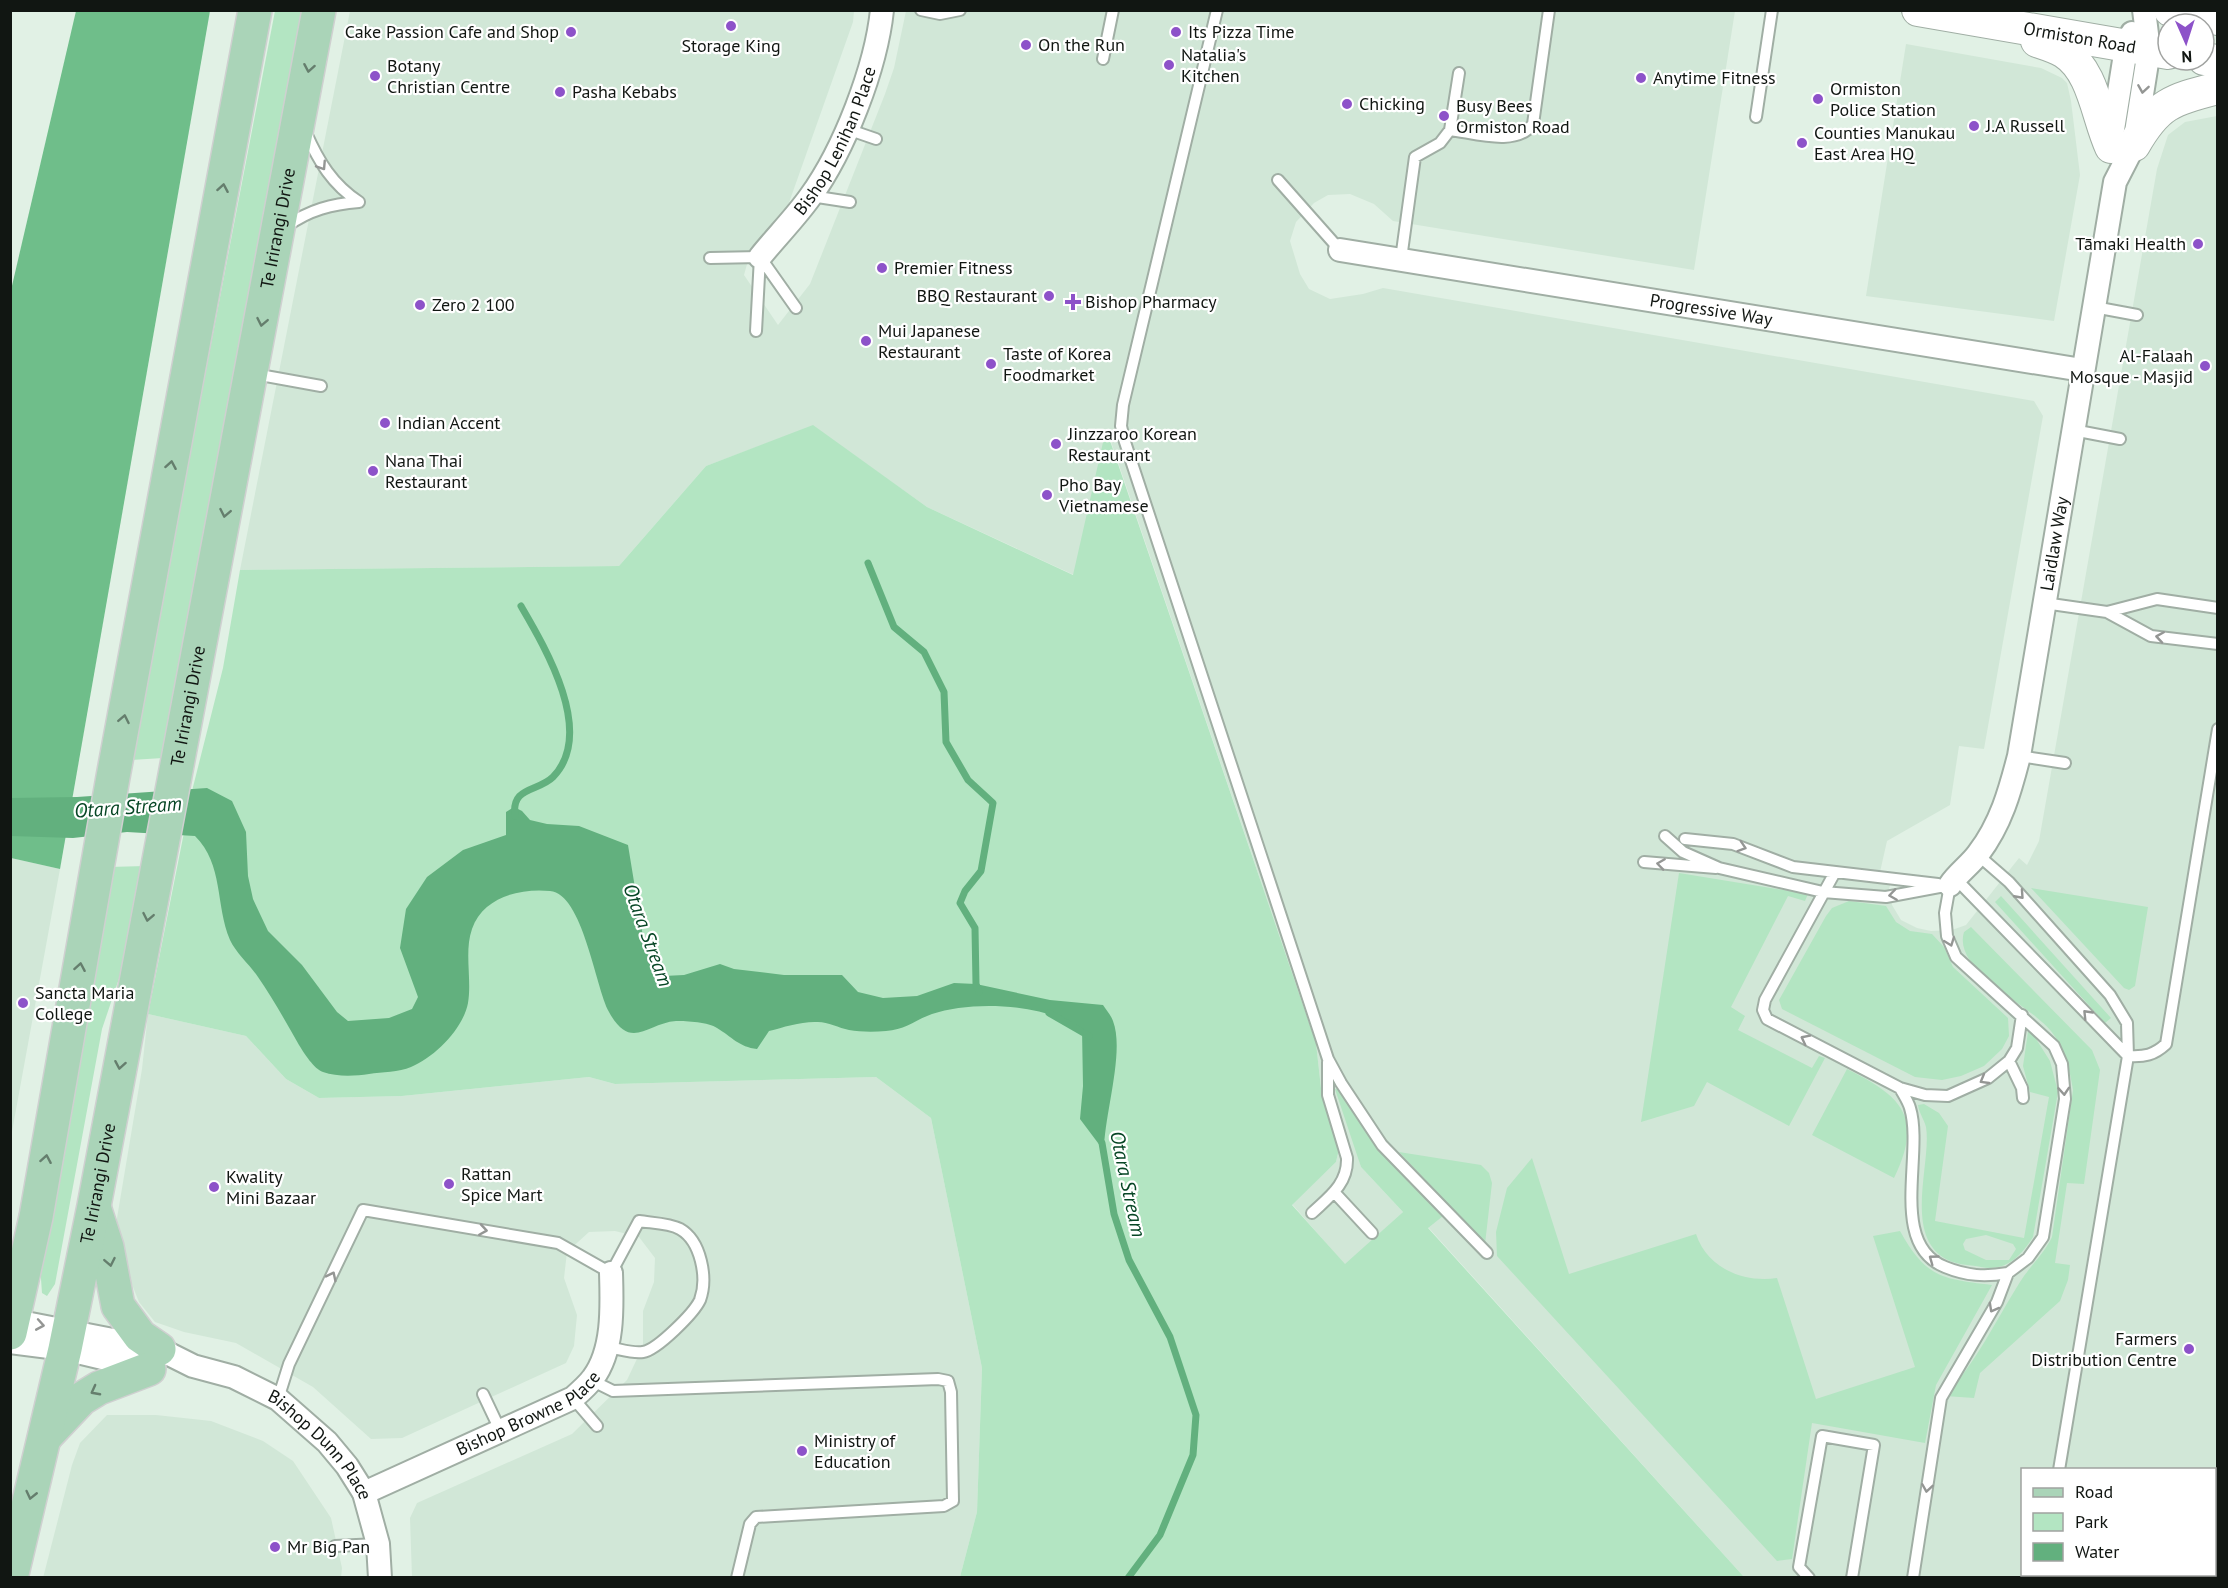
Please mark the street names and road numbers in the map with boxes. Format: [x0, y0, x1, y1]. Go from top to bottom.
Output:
street label: Ormiston Road [2022, 16, 2138, 58]
street label: Bishop Lenihan Place [788, 64, 881, 220]
street label: Te Irirangi Drive [255, 166, 300, 291]
street label: Progressive Way [1648, 288, 1775, 331]
street label: Laidlaw Way [2035, 494, 2073, 593]
street label: Te Irirangi Drive [165, 644, 210, 768]
street label: Te Irirangi Drive [75, 1121, 120, 1246]
street label: Bishop Browne Place [452, 1366, 605, 1461]
street label: Bishop Dunn Place [265, 1384, 377, 1502]

